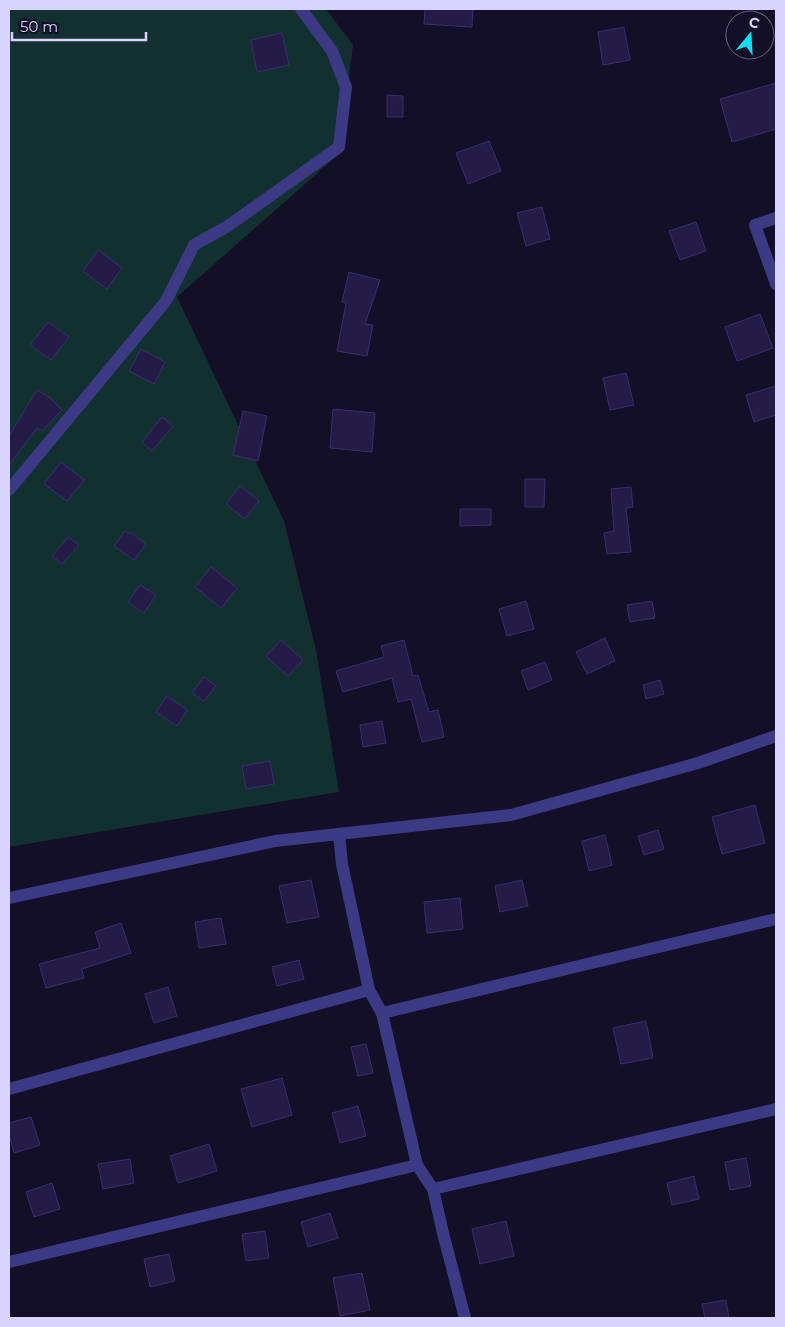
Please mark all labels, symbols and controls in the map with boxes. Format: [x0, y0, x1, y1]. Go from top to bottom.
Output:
scale bar [12, 10, 146, 42]
north arrow [725, 10, 775, 60]
text: С [746, 13, 762, 33]
text: 50 m [20, 17, 58, 36]

